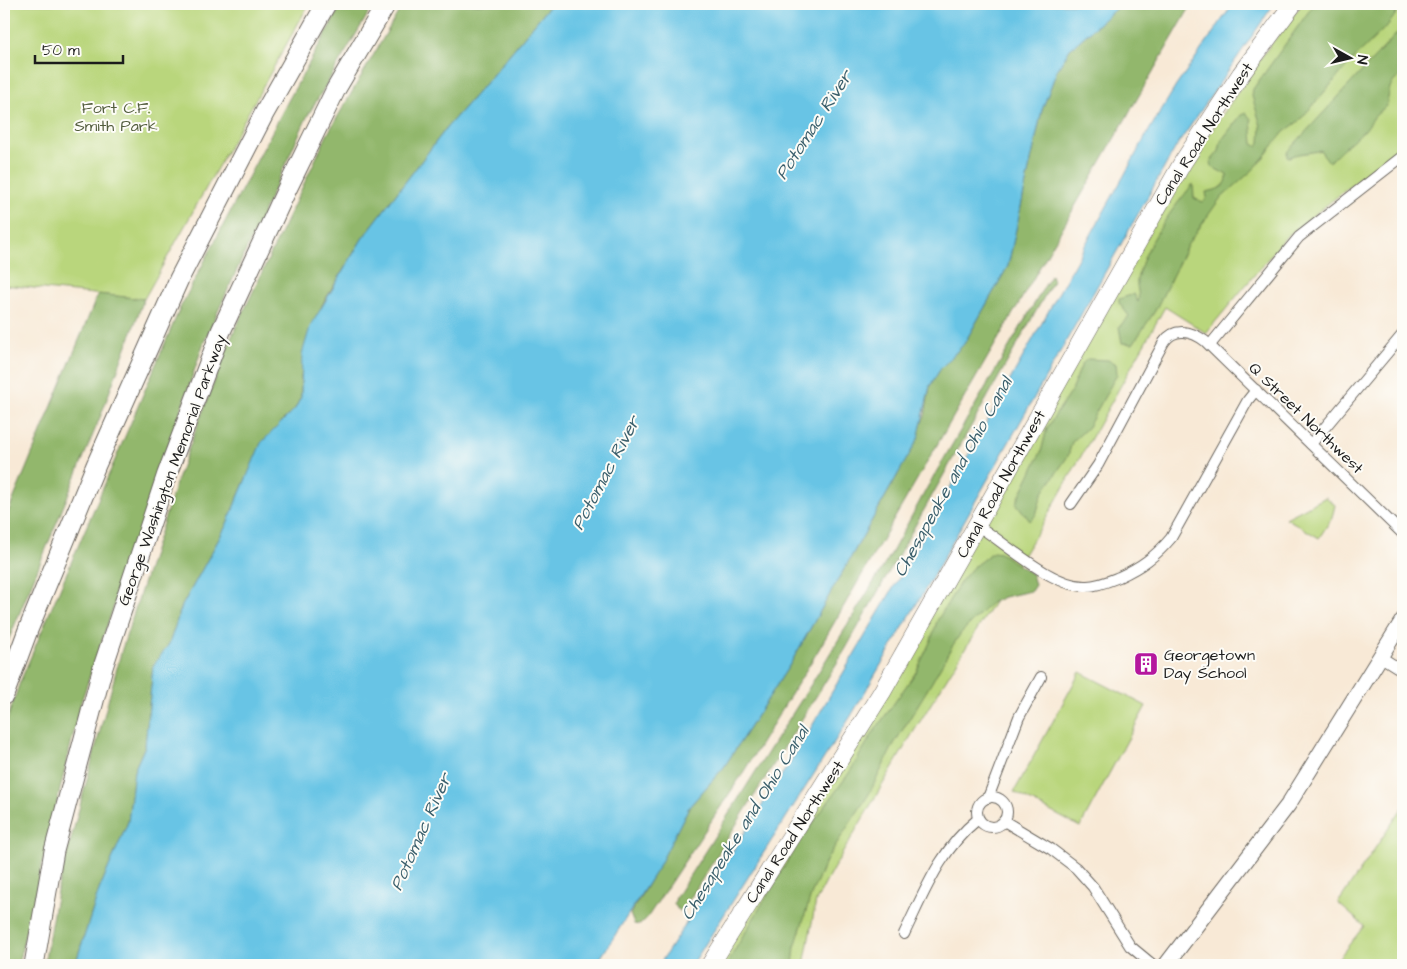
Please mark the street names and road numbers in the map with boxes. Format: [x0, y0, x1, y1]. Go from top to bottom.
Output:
street label: Canal Road Northwest [1150, 58, 1259, 210]
street label: George Washington Memorial Parkway [113, 331, 232, 609]
street label: Q Street Northwest [1244, 357, 1369, 479]
street label: Canal Road Northwest [951, 406, 1051, 562]
street label: Canal Road Northwest [741, 756, 850, 908]

